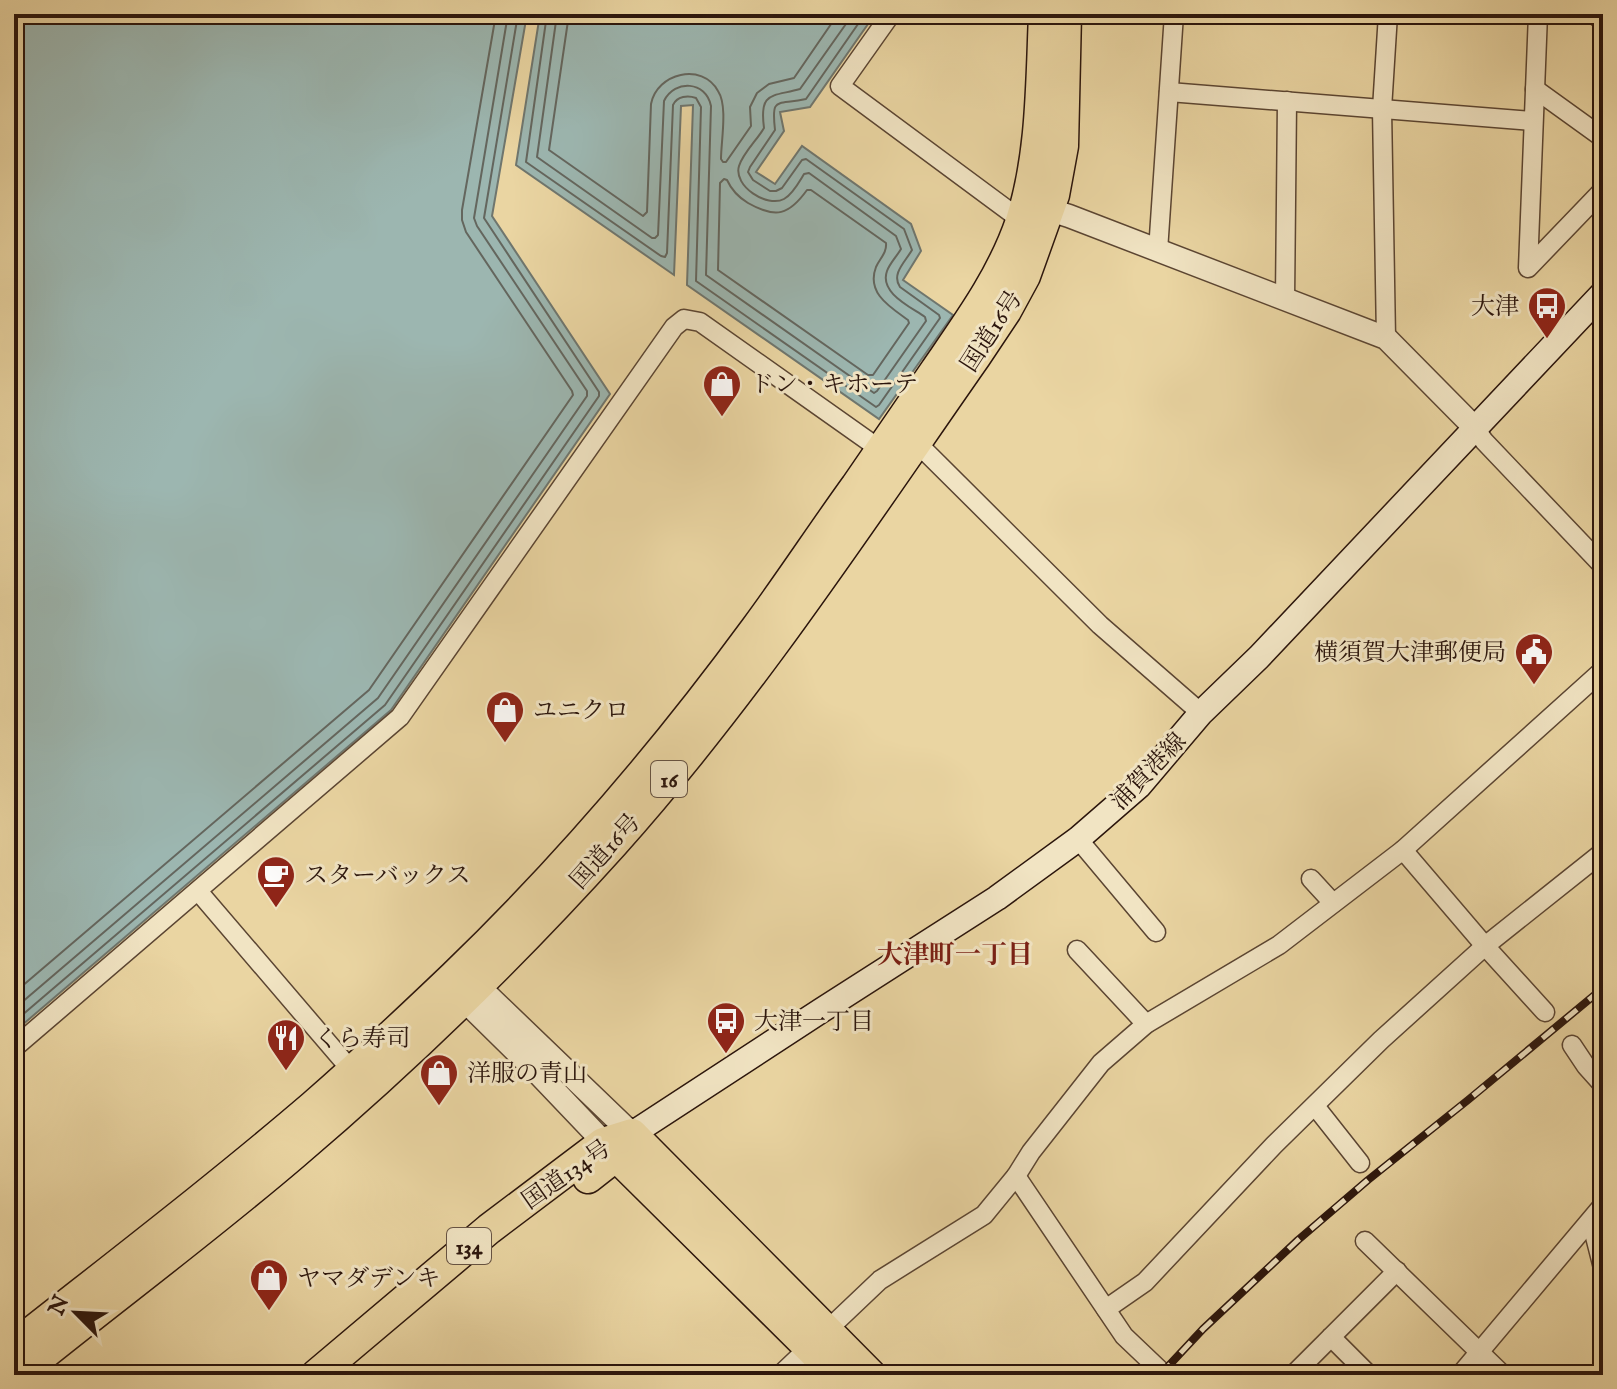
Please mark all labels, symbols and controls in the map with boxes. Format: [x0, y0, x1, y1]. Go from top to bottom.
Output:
street label: 国道16号 [954, 285, 1030, 378]
bus stop icon: 大津 [1526, 285, 1568, 340]
place label: 大津 [1471, 292, 1519, 323]
shop icon: ドン・キホーテ [701, 363, 743, 418]
place label: ドン・キホーテ [750, 370, 918, 401]
public building icon: 横須賀大津郵便局 [1513, 631, 1555, 686]
place label: 横須賀大津郵便局 [1314, 638, 1506, 669]
shop icon: ユニクロ [484, 689, 526, 744]
place label: ユニクロ [533, 696, 629, 727]
street label: 浦賀港線 [1105, 727, 1194, 817]
road number: 16 [651, 761, 687, 797]
street label: 国道16号 [564, 808, 648, 896]
cafe icon: スターバックス [255, 854, 297, 909]
place label: スターバックス [304, 861, 471, 892]
district label: 大津町一丁目 [877, 939, 1033, 972]
bus stop icon: 大津一丁目 [705, 1000, 747, 1055]
place label: 大津一丁目 [754, 1007, 874, 1038]
restaurant icon: くら寿司 [265, 1017, 307, 1072]
place label: くら寿司 [314, 1024, 410, 1055]
shop icon: 洋服の青山 [418, 1052, 460, 1107]
place label: 洋服の青山 [467, 1059, 587, 1090]
street label: 国道134号 [516, 1133, 617, 1217]
road number: 134 [447, 1228, 491, 1264]
shop icon: ヤマダデンキ [248, 1257, 290, 1312]
place label: ヤマダデンキ [297, 1264, 441, 1295]
north arrow [36, 1273, 116, 1353]
text: N [42, 1291, 76, 1321]

